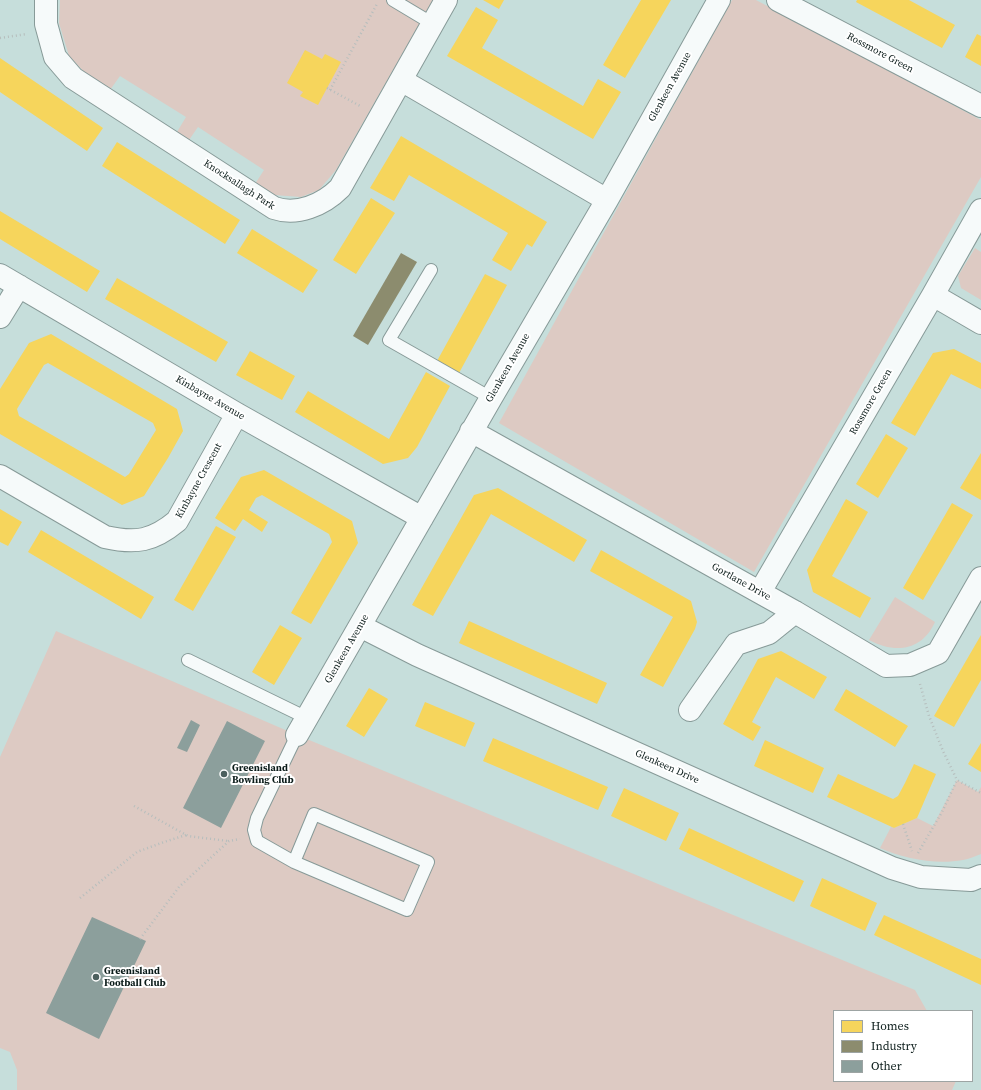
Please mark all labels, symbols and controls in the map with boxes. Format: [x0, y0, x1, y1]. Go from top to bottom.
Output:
street label: Rossmore Green [845, 30, 915, 76]
street label: Glenkeen Avenue [646, 50, 694, 124]
street label: Knocksallagh Park [201, 157, 277, 213]
street label: Glenkeen Avenue [483, 331, 533, 405]
street label: Rossmore Green [847, 367, 895, 437]
street label: Kinbayne Avenue [173, 373, 247, 423]
street label: Kinbayne Crescent [173, 441, 225, 521]
street label: Gortlane Drive [709, 561, 773, 603]
street label: Glenkeen Avenue [322, 612, 372, 686]
street label: Glenkeen Drive [633, 748, 701, 786]
place label: Greenisland Bowling Club [232, 762, 294, 786]
marker: Greenisland Bowling Club [219, 769, 229, 779]
place label: Greenisland Football Club [104, 965, 166, 988]
marker: Greenisland Football Club [91, 972, 101, 982]
legend [833, 1010, 973, 1082]
text: Homes [871, 1018, 909, 1034]
text: Industry [871, 1038, 917, 1054]
text: Other [871, 1058, 902, 1074]

